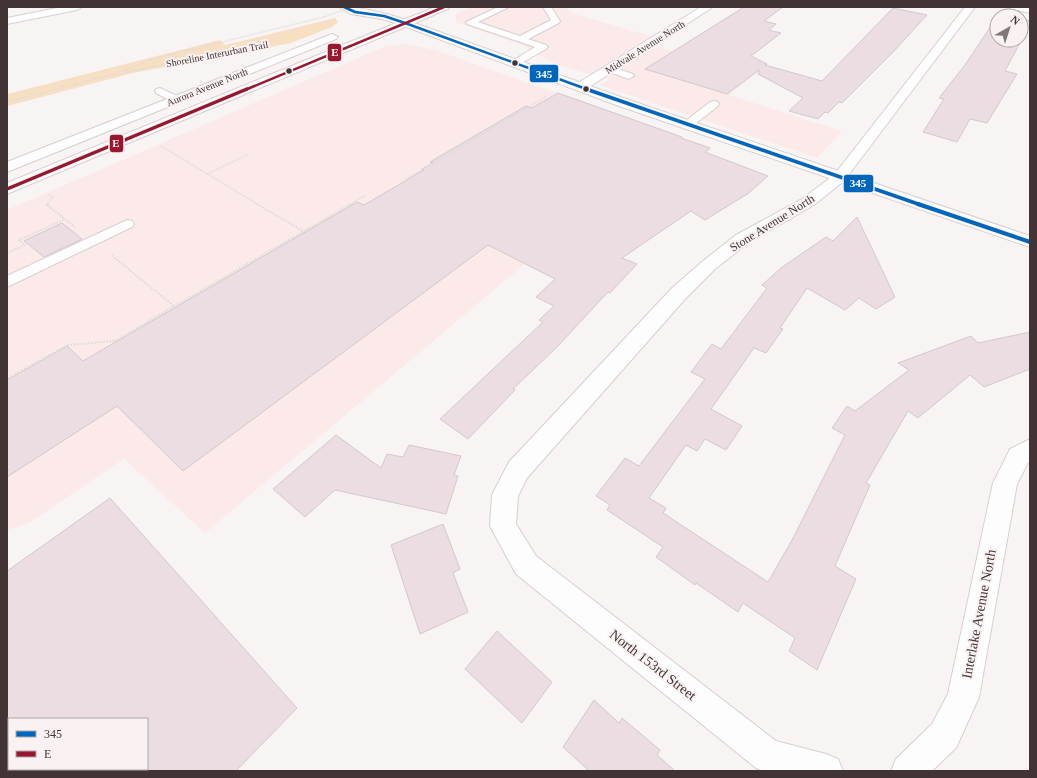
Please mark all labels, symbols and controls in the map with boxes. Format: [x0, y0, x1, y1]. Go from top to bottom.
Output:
north arrow [989, 8, 1029, 48]
text: N [1008, 13, 1022, 27]
street label: Midvale Avenue North [603, 18, 687, 76]
street label: Shoreline Interurban Trail [165, 39, 269, 69]
line badge: E [327, 43, 342, 62]
text: E [331, 46, 339, 58]
unlabelled marker [510, 58, 520, 68]
line badge: 345 [529, 64, 559, 83]
street label: Aurora Avenue North [165, 66, 249, 108]
unlabelled marker [284, 66, 294, 76]
text: 345 [536, 68, 553, 80]
unlabelled marker [581, 84, 591, 94]
line badge: E [109, 134, 124, 153]
text: E [112, 137, 120, 149]
line badge: 345 [843, 174, 874, 193]
text: 345 [850, 177, 867, 189]
street label: Stone Avenue North [727, 191, 817, 255]
street label: Interlake Avenue North [959, 548, 999, 680]
street label: North 153rd Street [607, 627, 699, 703]
legend [8, 718, 148, 770]
text: 345 [44, 727, 62, 741]
text: E [44, 747, 51, 761]

